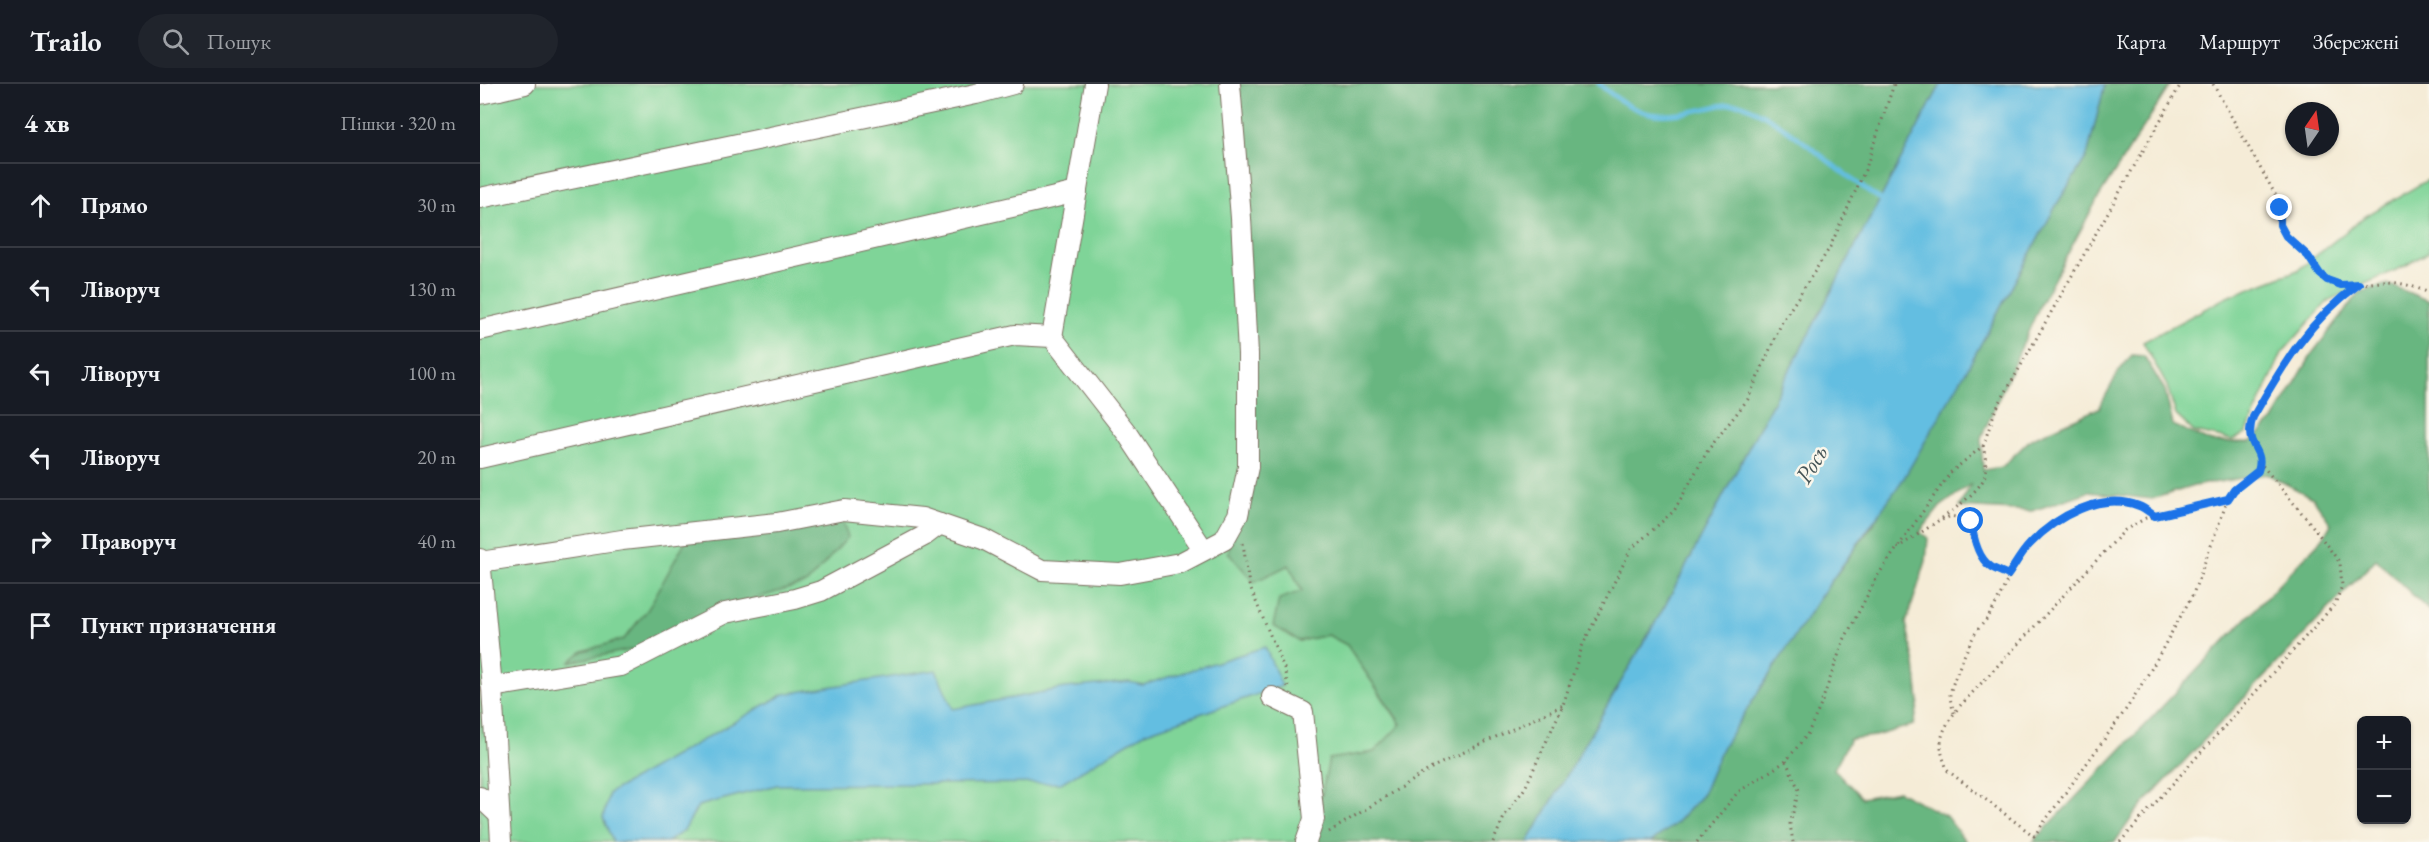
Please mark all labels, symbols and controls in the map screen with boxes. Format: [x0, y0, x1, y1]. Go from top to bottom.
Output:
search box [138, 14, 558, 68]
text: Trailo [30, 23, 102, 59]
icon: search [159, 25, 192, 58]
text: Пошук [207, 27, 271, 56]
text: Карта [2116, 28, 2166, 55]
text: Маршрут [2199, 28, 2280, 55]
text: Збережені [2313, 28, 2399, 55]
north arrow [2285, 102, 2339, 156]
text: 4 хв [24, 106, 70, 140]
text: Пішки · 320 m [340, 110, 456, 136]
icon: ahead [24, 189, 57, 222]
text: Прямо [81, 191, 148, 220]
text: 30 m [417, 192, 456, 218]
route end [2266, 194, 2292, 220]
icon: left [24, 273, 57, 306]
text: Ліворуч [81, 275, 160, 304]
text: 130 m [408, 276, 456, 302]
icon: left [24, 357, 57, 390]
text: Ліворуч [81, 359, 160, 388]
text: 100 m [408, 360, 456, 386]
water label: Рось [1787, 439, 1835, 489]
icon: left [24, 441, 57, 474]
text: Ліворуч [81, 443, 160, 472]
text: 20 m [417, 444, 456, 470]
route start [1957, 507, 1983, 533]
icon: right [24, 525, 57, 558]
text: Праворуч [81, 527, 177, 556]
text: 40 m [417, 528, 456, 554]
icon: arrive [24, 609, 57, 642]
text: Пункт призначення [81, 611, 276, 640]
map controls [2357, 716, 2411, 824]
button: + [2357, 716, 2411, 770]
button: − [2357, 770, 2411, 824]

